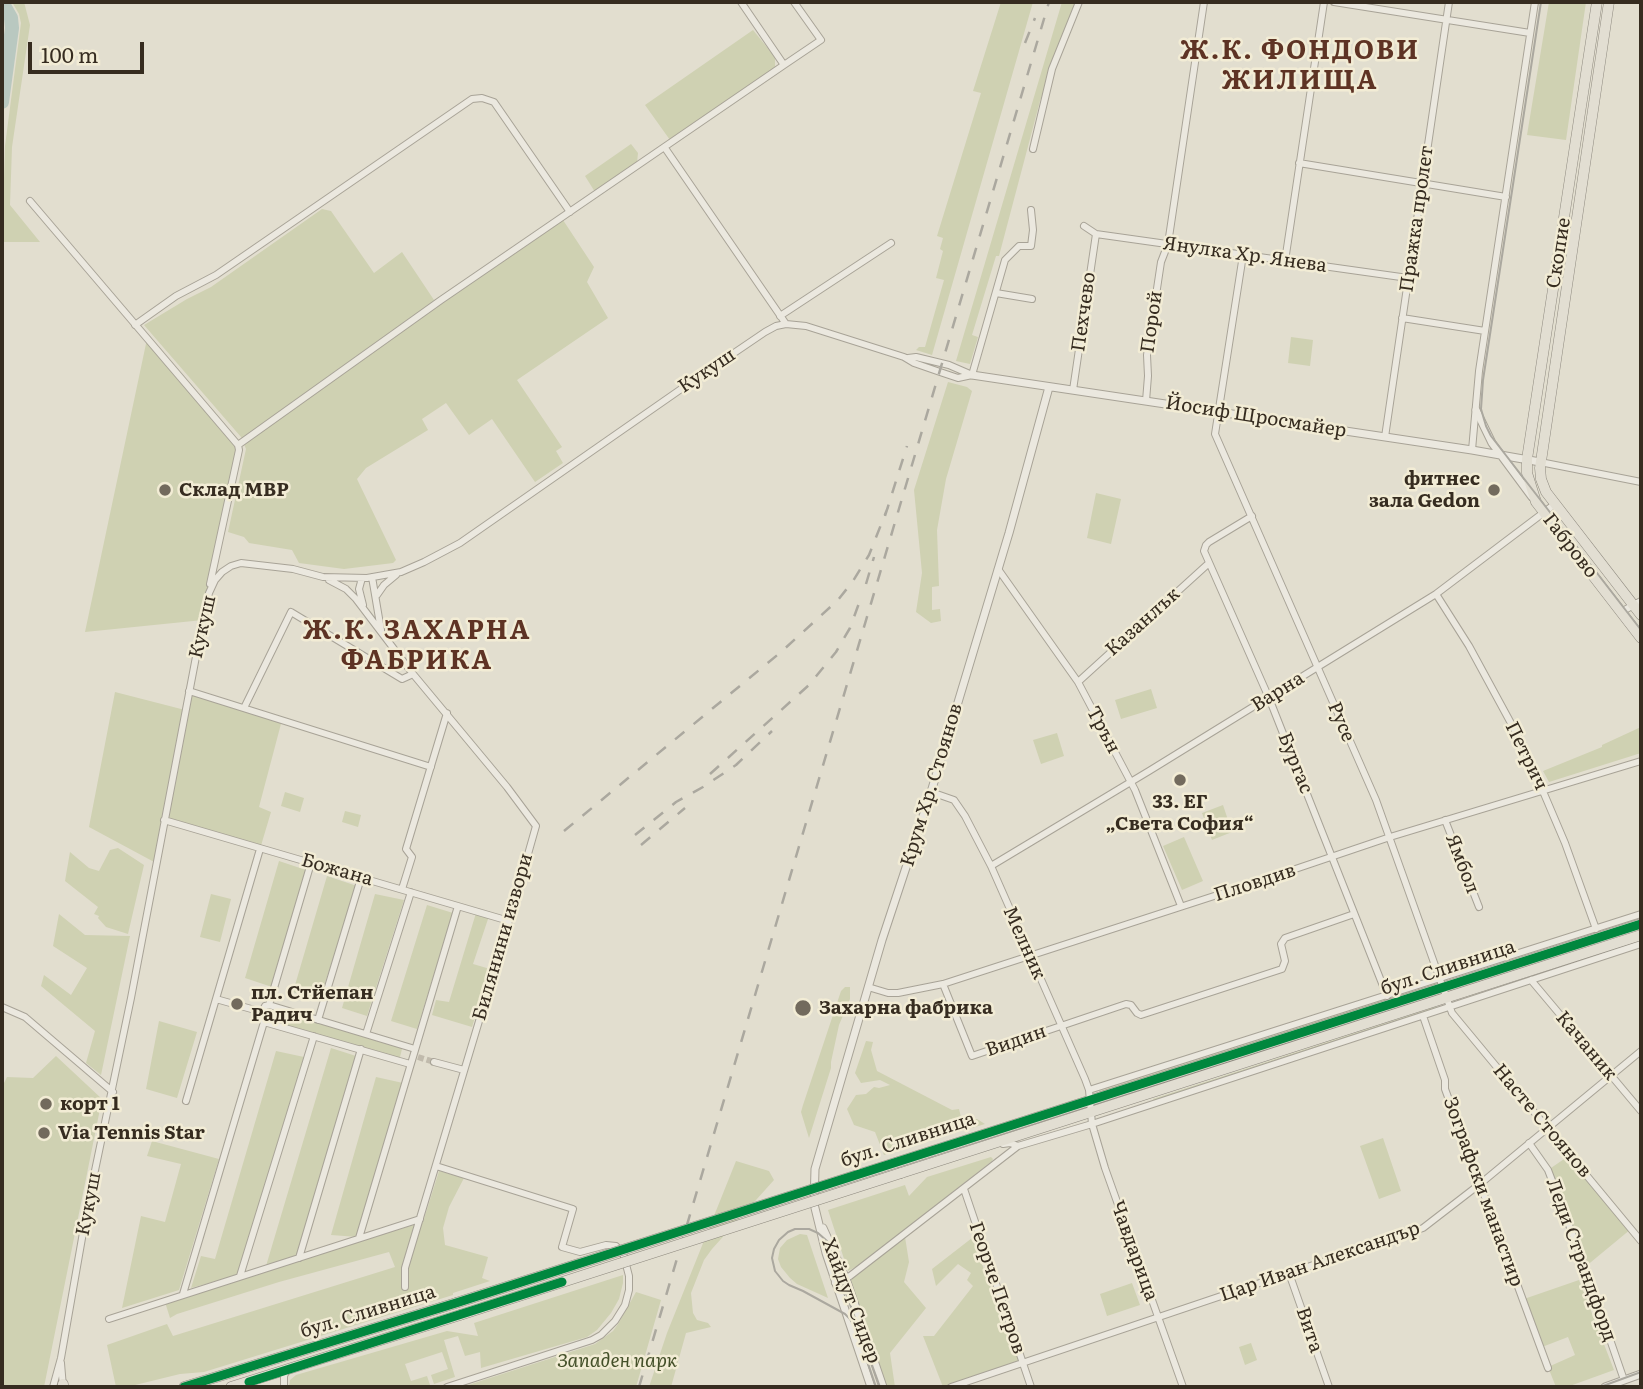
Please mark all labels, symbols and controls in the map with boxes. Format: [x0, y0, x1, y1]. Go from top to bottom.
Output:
scale bar [32, 28, 147, 72]
district label: Ж.К. ФОНДОВИ ЖИЛИЩА [1181, 35, 1419, 96]
text: 100 m [41, 38, 98, 69]
street label: Пражка пролет [1395, 144, 1439, 294]
street label: Скопие [1542, 216, 1576, 290]
street label: Янулка Хр. Янева [1162, 232, 1328, 278]
street label: Пехчево [1067, 271, 1101, 353]
street label: Порой [1136, 289, 1168, 355]
street label: Кукуш [674, 344, 740, 398]
street label: Йосиф Щросмайер [1164, 391, 1348, 443]
place label: фитнес зала Gedon [1369, 468, 1480, 512]
place label: Склад МВР [179, 479, 289, 501]
marker: Склад МВР [157, 482, 173, 498]
marker: фитнес зала Gedon [1486, 482, 1502, 498]
street label: Габрово [1538, 509, 1602, 583]
street label: Казанлък [1101, 583, 1185, 661]
street label: Кукуш [185, 593, 221, 661]
district label: Ж.К. ЗАХАРНА ФАБРИКА [304, 615, 530, 676]
street label: Варна [1247, 667, 1309, 717]
street label: Русе [1322, 699, 1360, 745]
street label: Крум Хр. Стоянов [896, 700, 968, 870]
street label: Трън [1081, 703, 1125, 757]
street label: Петрич [1500, 718, 1552, 794]
street label: Бургас [1272, 729, 1318, 797]
marker: 33. ЕГ „Света София“ [1172, 772, 1188, 788]
place label: 33. ЕГ „Света София“ [1106, 791, 1254, 835]
street label: Ямбол [1440, 831, 1484, 897]
street label: Божана [299, 849, 375, 891]
street label: Билянини извори [468, 851, 538, 1023]
street label: Пловдив [1211, 859, 1299, 907]
street label: Мелник [998, 903, 1050, 983]
street label: бул. Сливница [1378, 935, 1518, 1001]
place label: пл. Стйепан Радич [251, 982, 374, 1026]
marker: пл. Стйепан Радич [229, 996, 245, 1012]
place label: Захарна фабрика [819, 997, 993, 1019]
marker: Захарна фабрика [793, 998, 813, 1018]
street label: Качаник [1551, 1007, 1621, 1085]
street label: Видин [983, 1020, 1049, 1062]
street label: Насте Стоянов [1488, 1060, 1596, 1182]
place label: корт 1 [60, 1093, 120, 1115]
street label: Зографски манастир [1438, 1094, 1528, 1290]
marker: корт 1 [38, 1096, 54, 1112]
street label: бул. Сливница [838, 1107, 978, 1173]
place label: Via Tennis Star [58, 1122, 205, 1144]
marker: Via Tennis Star [36, 1125, 52, 1141]
street label: Кукуш [72, 1170, 106, 1238]
street label: Леди Страндфорд [1541, 1175, 1621, 1345]
street label: Чавдарица [1105, 1198, 1163, 1304]
street label: Цар Иван Александър [1217, 1217, 1423, 1307]
street label: Георче Петров [964, 1219, 1030, 1357]
street label: Хайдут Сидер [817, 1235, 885, 1367]
street label: бул. Сливница [298, 1281, 438, 1343]
street label: Вита [1291, 1304, 1327, 1356]
park label: Западен парк [557, 1350, 677, 1372]

